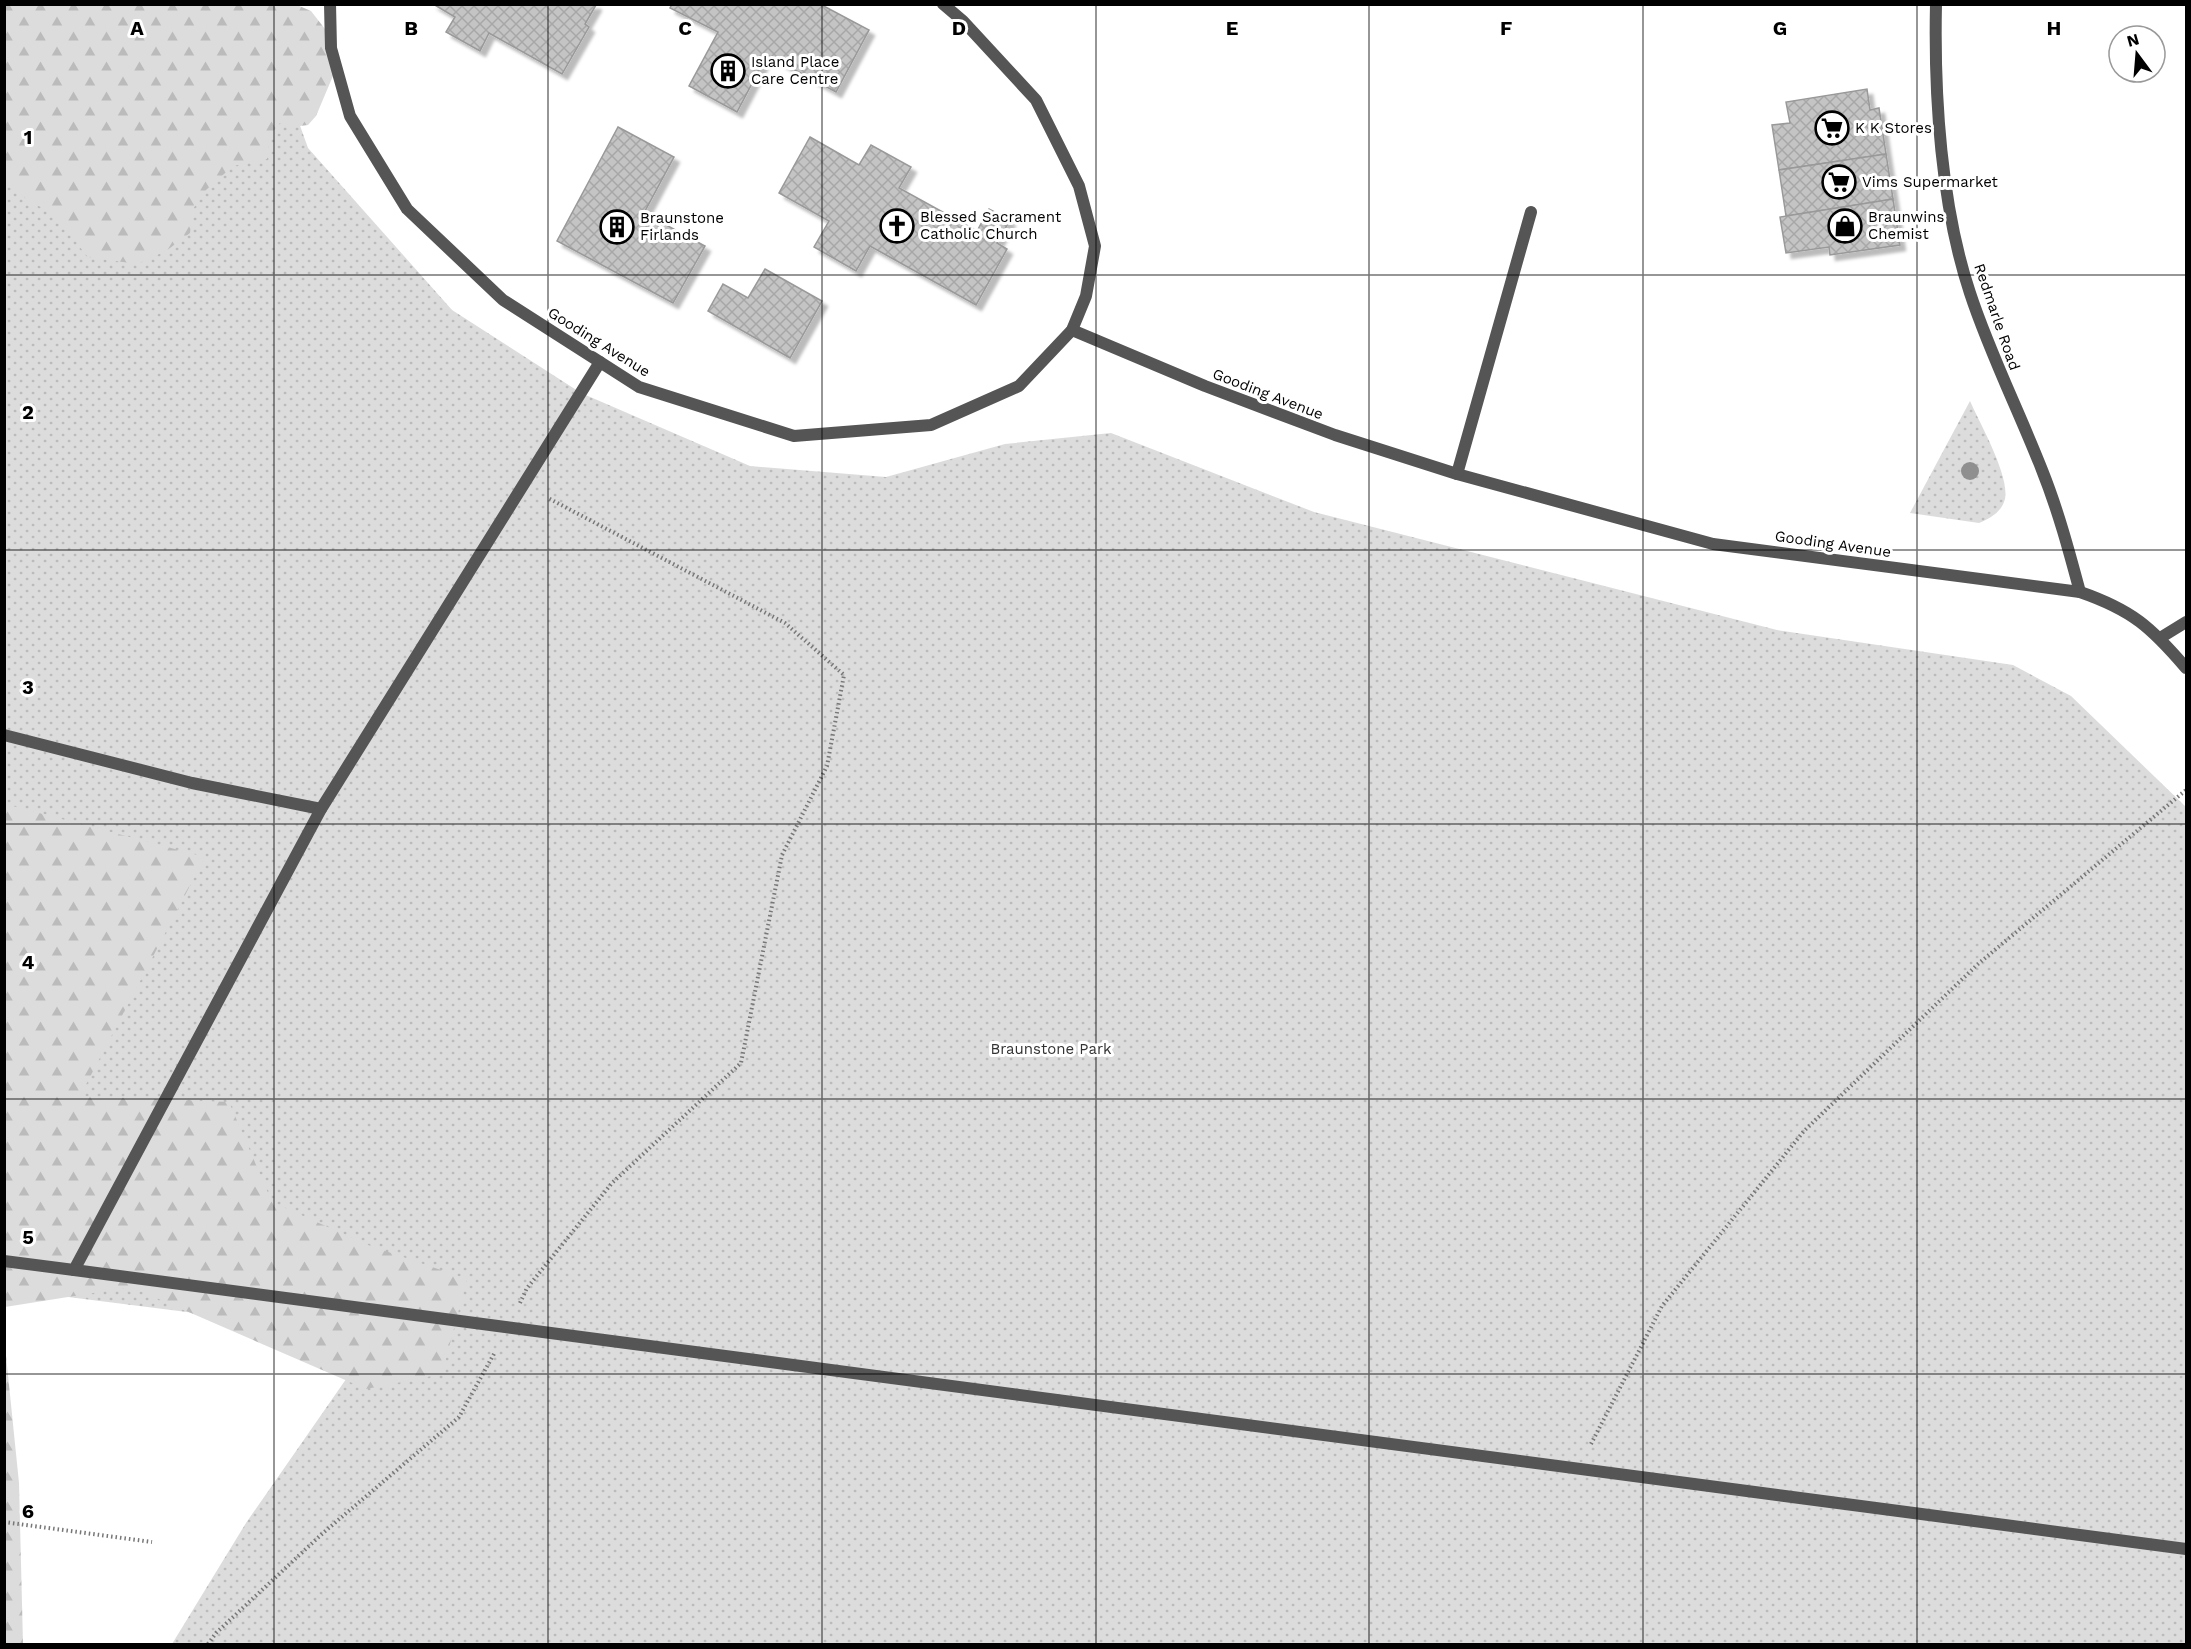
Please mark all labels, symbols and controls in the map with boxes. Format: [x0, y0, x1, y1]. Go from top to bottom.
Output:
text: A [130, 16, 144, 40]
text: B [404, 16, 418, 40]
text: C [678, 16, 692, 40]
text: D [952, 16, 966, 40]
text: E [1226, 16, 1238, 40]
text: F [1500, 16, 1512, 40]
text: G [1773, 16, 1787, 40]
text: H [2047, 16, 2061, 40]
north arrow [2107, 24, 2167, 84]
text: N [2125, 29, 2141, 51]
building icon: Island Place Care Centre [710, 53, 746, 89]
place label: Island Place Care Centre [751, 53, 839, 88]
supermarket icon: K K Stores [1814, 110, 1850, 146]
place label: K K Stores [1855, 119, 1932, 137]
text: 1 [24, 125, 32, 149]
supermarket icon: Vims Supermarket [1821, 164, 1857, 200]
place label: Vims Supermarket [1862, 173, 1999, 191]
church icon: Blessed Sacrament Catholic Church [879, 208, 915, 244]
place label: Blessed Sacrament Catholic Church [920, 208, 1062, 243]
shop icon: Braunwins Chemist [1827, 208, 1863, 244]
place label: Braunwins Chemist [1868, 208, 1944, 243]
building icon: Braunstone Firlands [599, 209, 635, 245]
place label: Braunstone Firlands [640, 209, 724, 244]
street label: Redmarle Road [1970, 261, 2024, 373]
street label: Gooding Avenue [545, 303, 653, 381]
street label: Gooding Avenue [1210, 365, 1326, 423]
text: 2 [22, 400, 34, 424]
street label: Gooding Avenue [1774, 527, 1892, 561]
text: 3 [22, 675, 34, 699]
text: 4 [22, 950, 35, 974]
park label: Braunstone Park [990, 1040, 1112, 1058]
text: 5 [22, 1225, 34, 1249]
text: 6 [22, 1499, 34, 1523]

